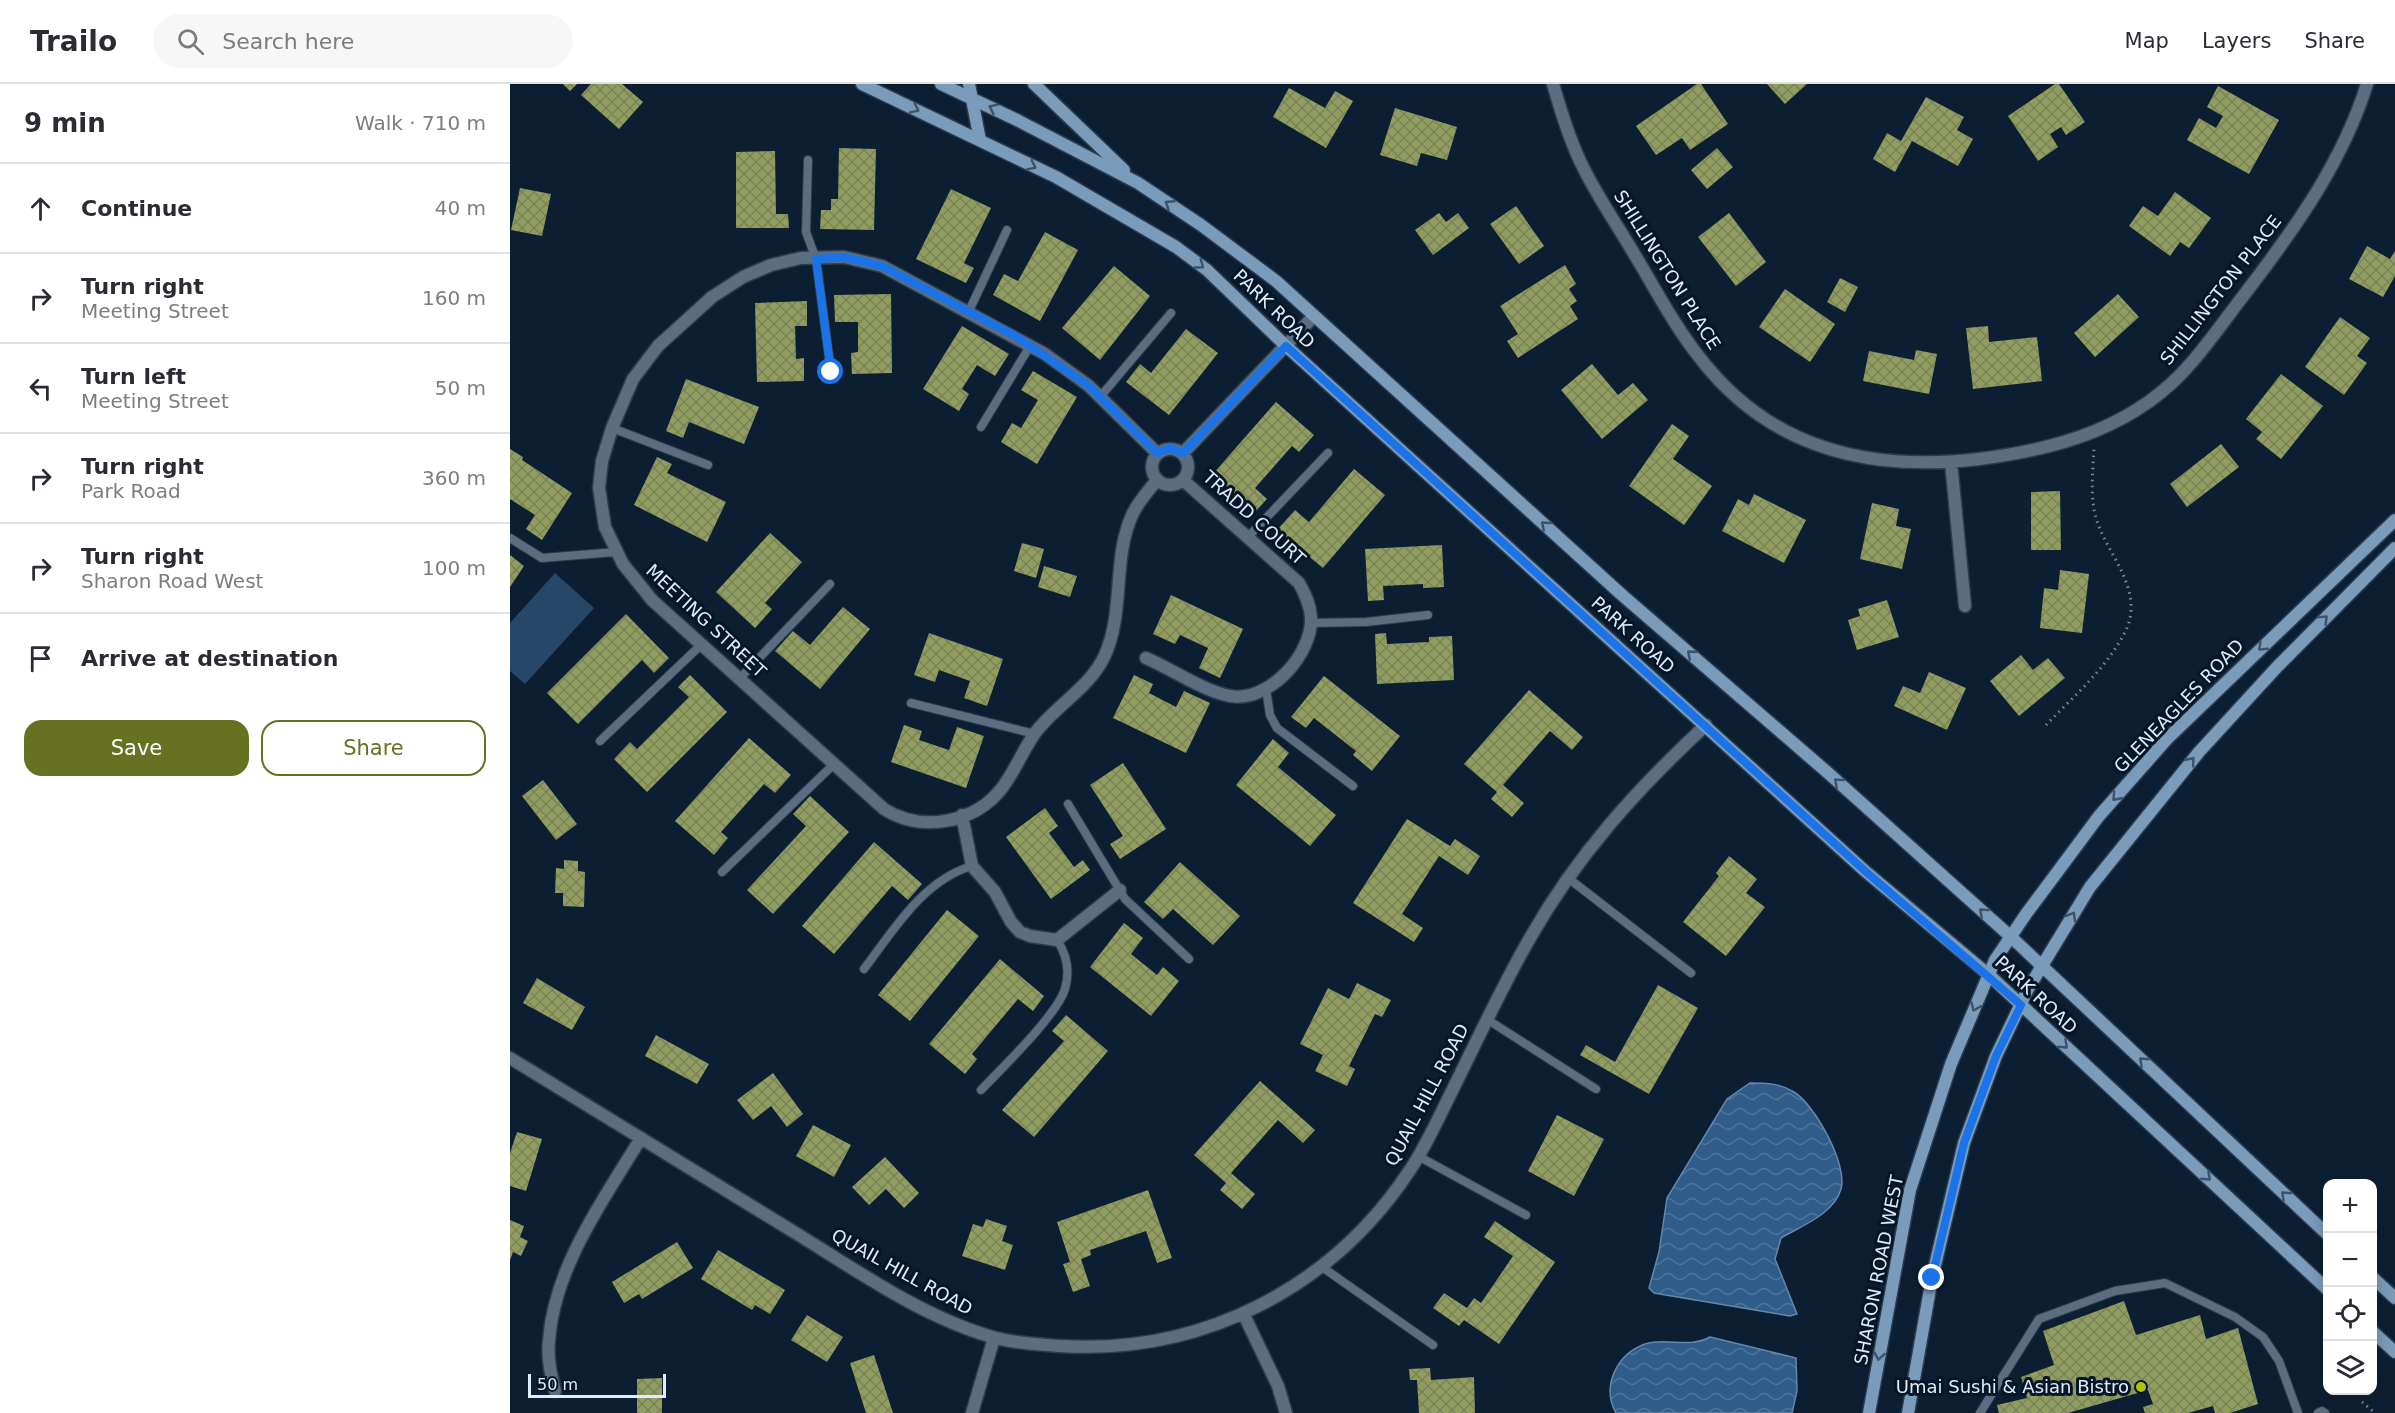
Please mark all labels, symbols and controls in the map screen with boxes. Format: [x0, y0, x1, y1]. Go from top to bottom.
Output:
search box [153, 14, 573, 68]
text: Trailo [30, 25, 117, 58]
icon: search [174, 25, 207, 58]
text: Search here [222, 29, 354, 54]
text: Map [2125, 29, 2169, 53]
text: Layers [2202, 29, 2271, 53]
text: Share [2304, 29, 2365, 53]
one-way arrow [909, 101, 920, 113]
one-way arrow [988, 104, 999, 116]
text: 9 min [24, 108, 106, 138]
text: Walk · 710 m [355, 111, 486, 135]
one-way arrow [1026, 158, 1037, 170]
street label: SHILLINGTON PLACE [1610, 186, 1725, 353]
icon: ahead [24, 192, 57, 225]
text: Continue [81, 196, 192, 221]
text: 40 m [435, 196, 486, 220]
one-way arrow [1164, 200, 1175, 211]
street label: SHILLINGTON PLACE [2156, 211, 2286, 369]
one-way arrow [1193, 258, 1204, 269]
street label: PARK ROAD [1229, 265, 1319, 353]
text: Turn right [81, 274, 204, 299]
icon: right [24, 282, 57, 315]
text: 160 m [422, 286, 486, 310]
text: Meeting Street [81, 299, 229, 323]
route start [817, 358, 843, 384]
text: Turn left [81, 364, 186, 389]
icon: left [24, 372, 57, 405]
text: 50 m [435, 376, 486, 400]
text: Meeting Street [81, 389, 229, 413]
text: Turn right [81, 454, 204, 479]
icon: right [24, 462, 57, 495]
street label: TRADD COURT [1198, 465, 1311, 570]
text: 360 m [422, 466, 486, 490]
text: Park Road [81, 479, 181, 503]
one-way arrow [1541, 521, 1552, 532]
text: Turn right [81, 544, 204, 569]
icon: right [24, 552, 57, 585]
text: 100 m [422, 556, 486, 580]
street label: MEETING STREET [642, 560, 771, 682]
text: Sharon Road West [81, 569, 263, 593]
street label: PARK ROAD [1587, 592, 1679, 677]
one-way arrow [2317, 616, 2328, 627]
street label: GLENEAGLES ROAD [2110, 635, 2248, 777]
one-way arrow [2258, 640, 2268, 651]
icon: arrive [24, 642, 57, 675]
text: Arrive at destination [81, 646, 338, 671]
one-way arrow [1687, 650, 1698, 661]
button: Save [24, 720, 249, 776]
button: Share [261, 720, 486, 776]
one-way arrow [2184, 757, 2195, 768]
one-way arrow [1834, 778, 1845, 789]
one-way arrow [2112, 790, 2123, 801]
one-way arrow [1979, 908, 1990, 919]
one-way arrow [2065, 912, 2077, 922]
street label: PARK ROAD [1991, 951, 2082, 1038]
one-way arrow [1970, 1001, 1982, 1012]
street label: QUAIL HILL ROAD [1380, 1020, 1473, 1169]
one-way arrow [2056, 1037, 2067, 1048]
one-way arrow [2139, 1057, 2150, 1068]
one-way arrow [2200, 1170, 2210, 1181]
street label: SHARON ROAD WEST [1850, 1172, 1907, 1367]
map controls [2323, 1179, 2377, 1395]
button: + [2323, 1179, 2377, 1233]
one-way arrow [2281, 1191, 2292, 1202]
street label: QUAIL HILL ROAD [828, 1224, 976, 1319]
button: − [2323, 1233, 2377, 1287]
route end [1918, 1264, 1944, 1290]
button: locate [2323, 1287, 2377, 1341]
button: layers [2323, 1341, 2377, 1395]
one-way arrow [1873, 1351, 1886, 1361]
scale bar [528, 1371, 666, 1398]
text: 50 m [537, 1375, 578, 1394]
place label: Umai Sushi & Asian Bistro [1896, 1376, 2129, 1397]
marker: Umai Sushi & Asian Bistro [2134, 1380, 2148, 1394]

